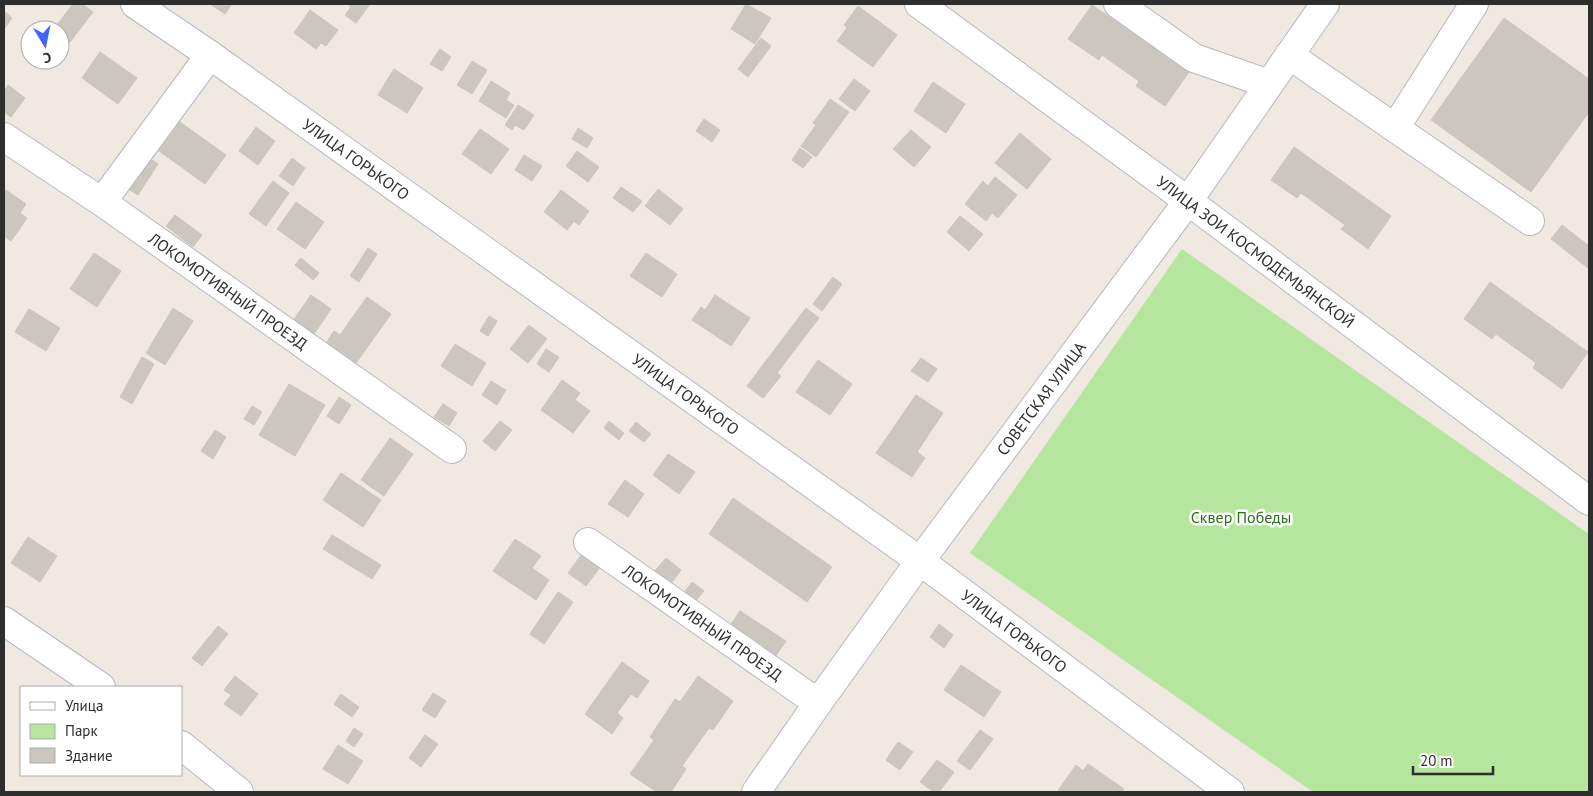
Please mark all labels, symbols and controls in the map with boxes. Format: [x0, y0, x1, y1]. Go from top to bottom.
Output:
north arrow [20, 20, 70, 70]
text: С [42, 48, 53, 67]
street label: УЛИЦА ГОРЬКОГО [299, 114, 414, 204]
street label: УЛИЦА ЗОИ КОСМОДЕМЬЯНСКОЙ [1153, 171, 1359, 332]
street label: ЛОКОМОТИВНЫЙ ПРОЕЗД [144, 228, 312, 354]
street label: СОВЕТСКАЯ УЛИЦА [992, 337, 1090, 459]
street label: УЛИЦА ГОРЬКОГО [628, 349, 743, 439]
park label: Сквер Победы [1191, 507, 1291, 527]
street label: ЛОКОМОТИВНЫЙ ПРОЕЗД [618, 559, 786, 685]
street label: УЛИЦА ГОРЬКОГО [957, 585, 1071, 677]
legend [20, 686, 182, 776]
text: Улица [65, 696, 103, 715]
text: Парк [65, 721, 98, 740]
scale bar [1413, 744, 1493, 776]
text: Здание [65, 746, 113, 765]
text: 20 m [1420, 751, 1453, 770]

